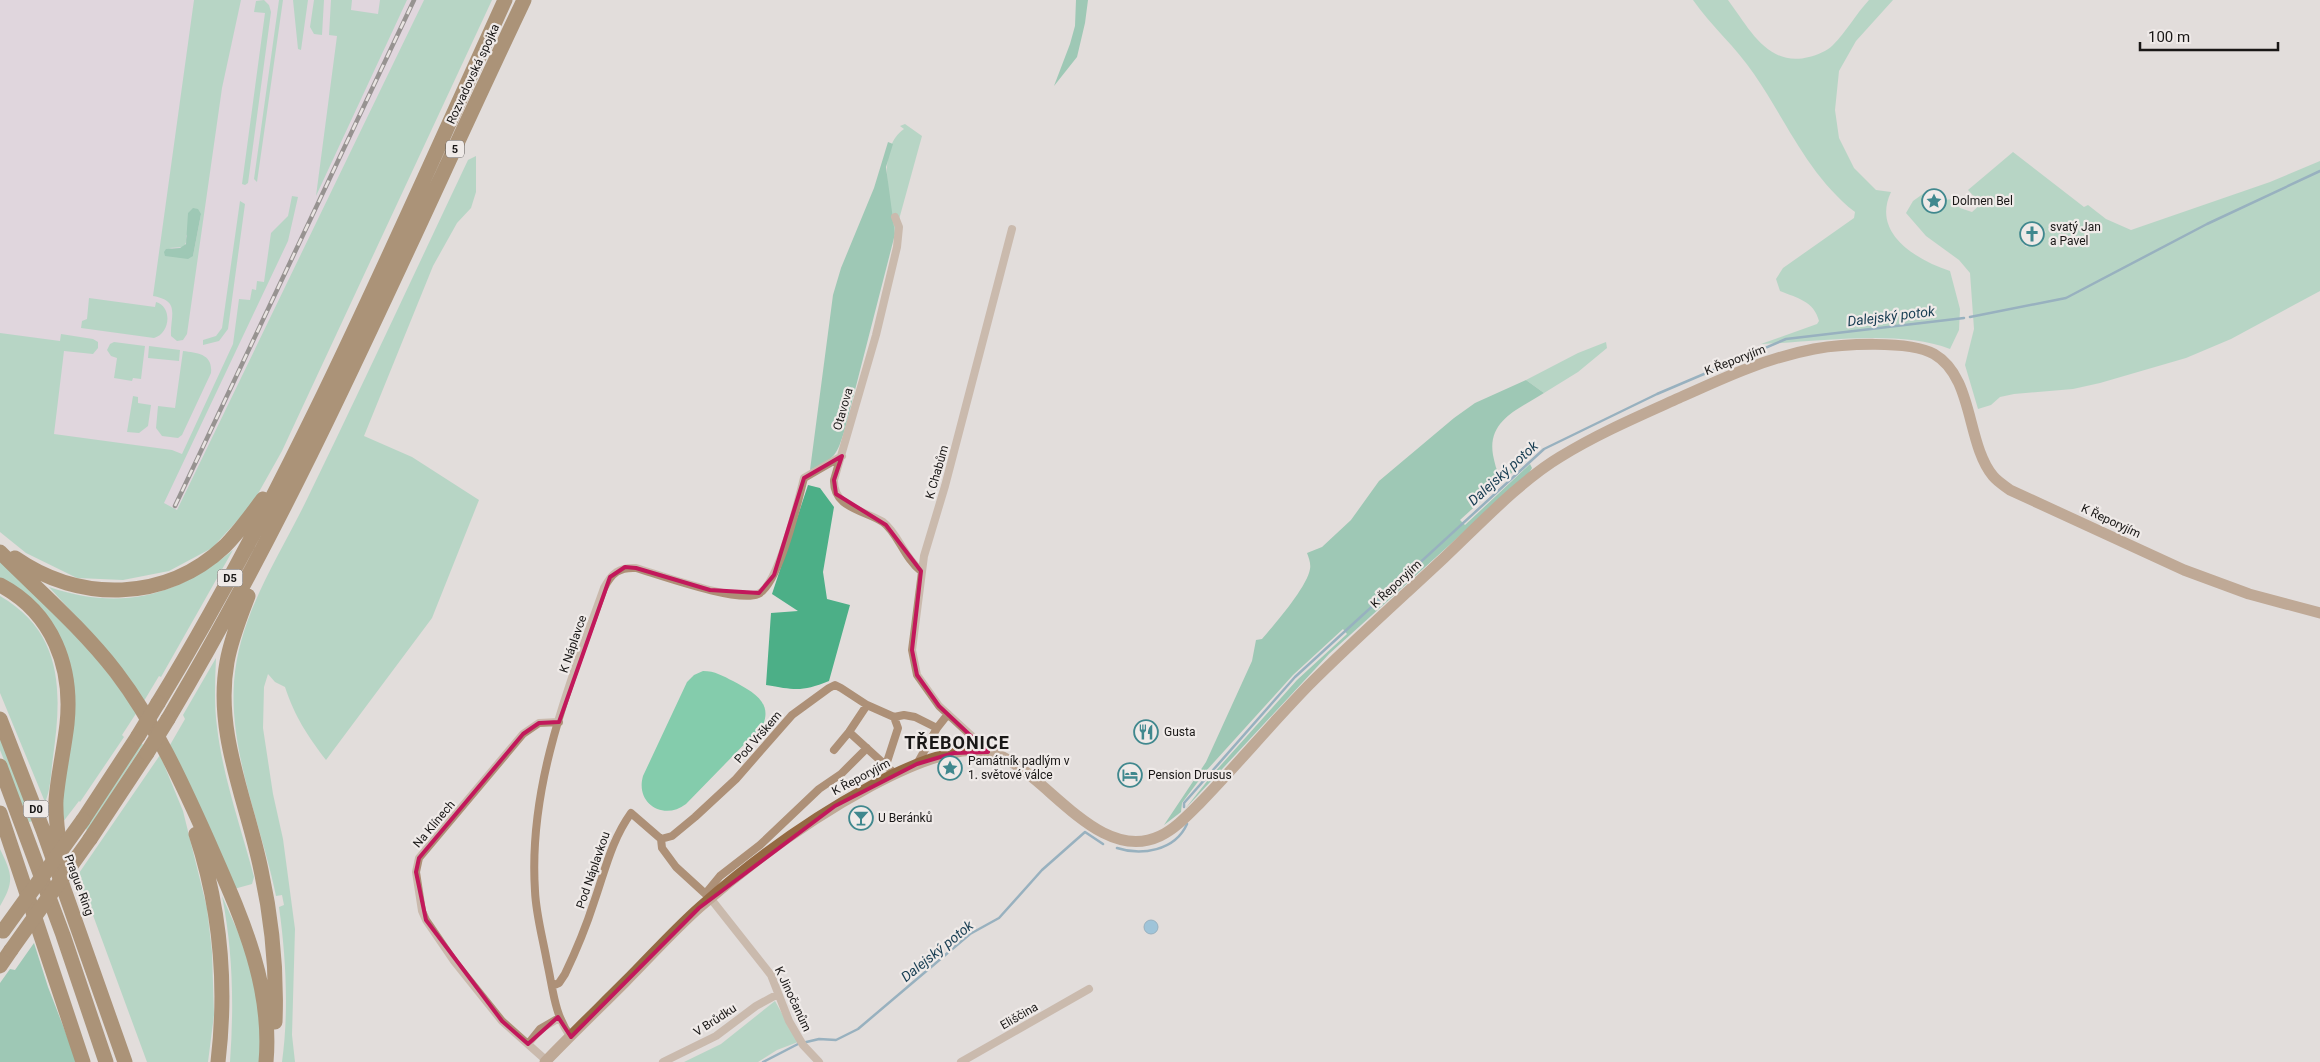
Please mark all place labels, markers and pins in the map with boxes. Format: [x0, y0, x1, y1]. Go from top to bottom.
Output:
place icon: Dolmen Bel [1921, 188, 1947, 214]
place label: Dolmen Bel [1952, 194, 2013, 208]
place label: svatý Jan a Pavel [2050, 220, 2101, 248]
church icon: svatý Jan a Pavel [2019, 221, 2045, 247]
restaurant icon: Gusta [1133, 719, 1159, 745]
place label: Gusta [1164, 725, 1195, 739]
place label: Památník padlým v 1. světové válce [968, 754, 1070, 782]
place icon: Památník padlým v 1. světové válce [937, 755, 963, 781]
hotel icon: Pension Drusus [1117, 762, 1143, 788]
place label: Pension Drusus [1148, 768, 1232, 782]
bar icon: U Beránků [848, 805, 874, 831]
place label: U Beránků [878, 811, 932, 825]

